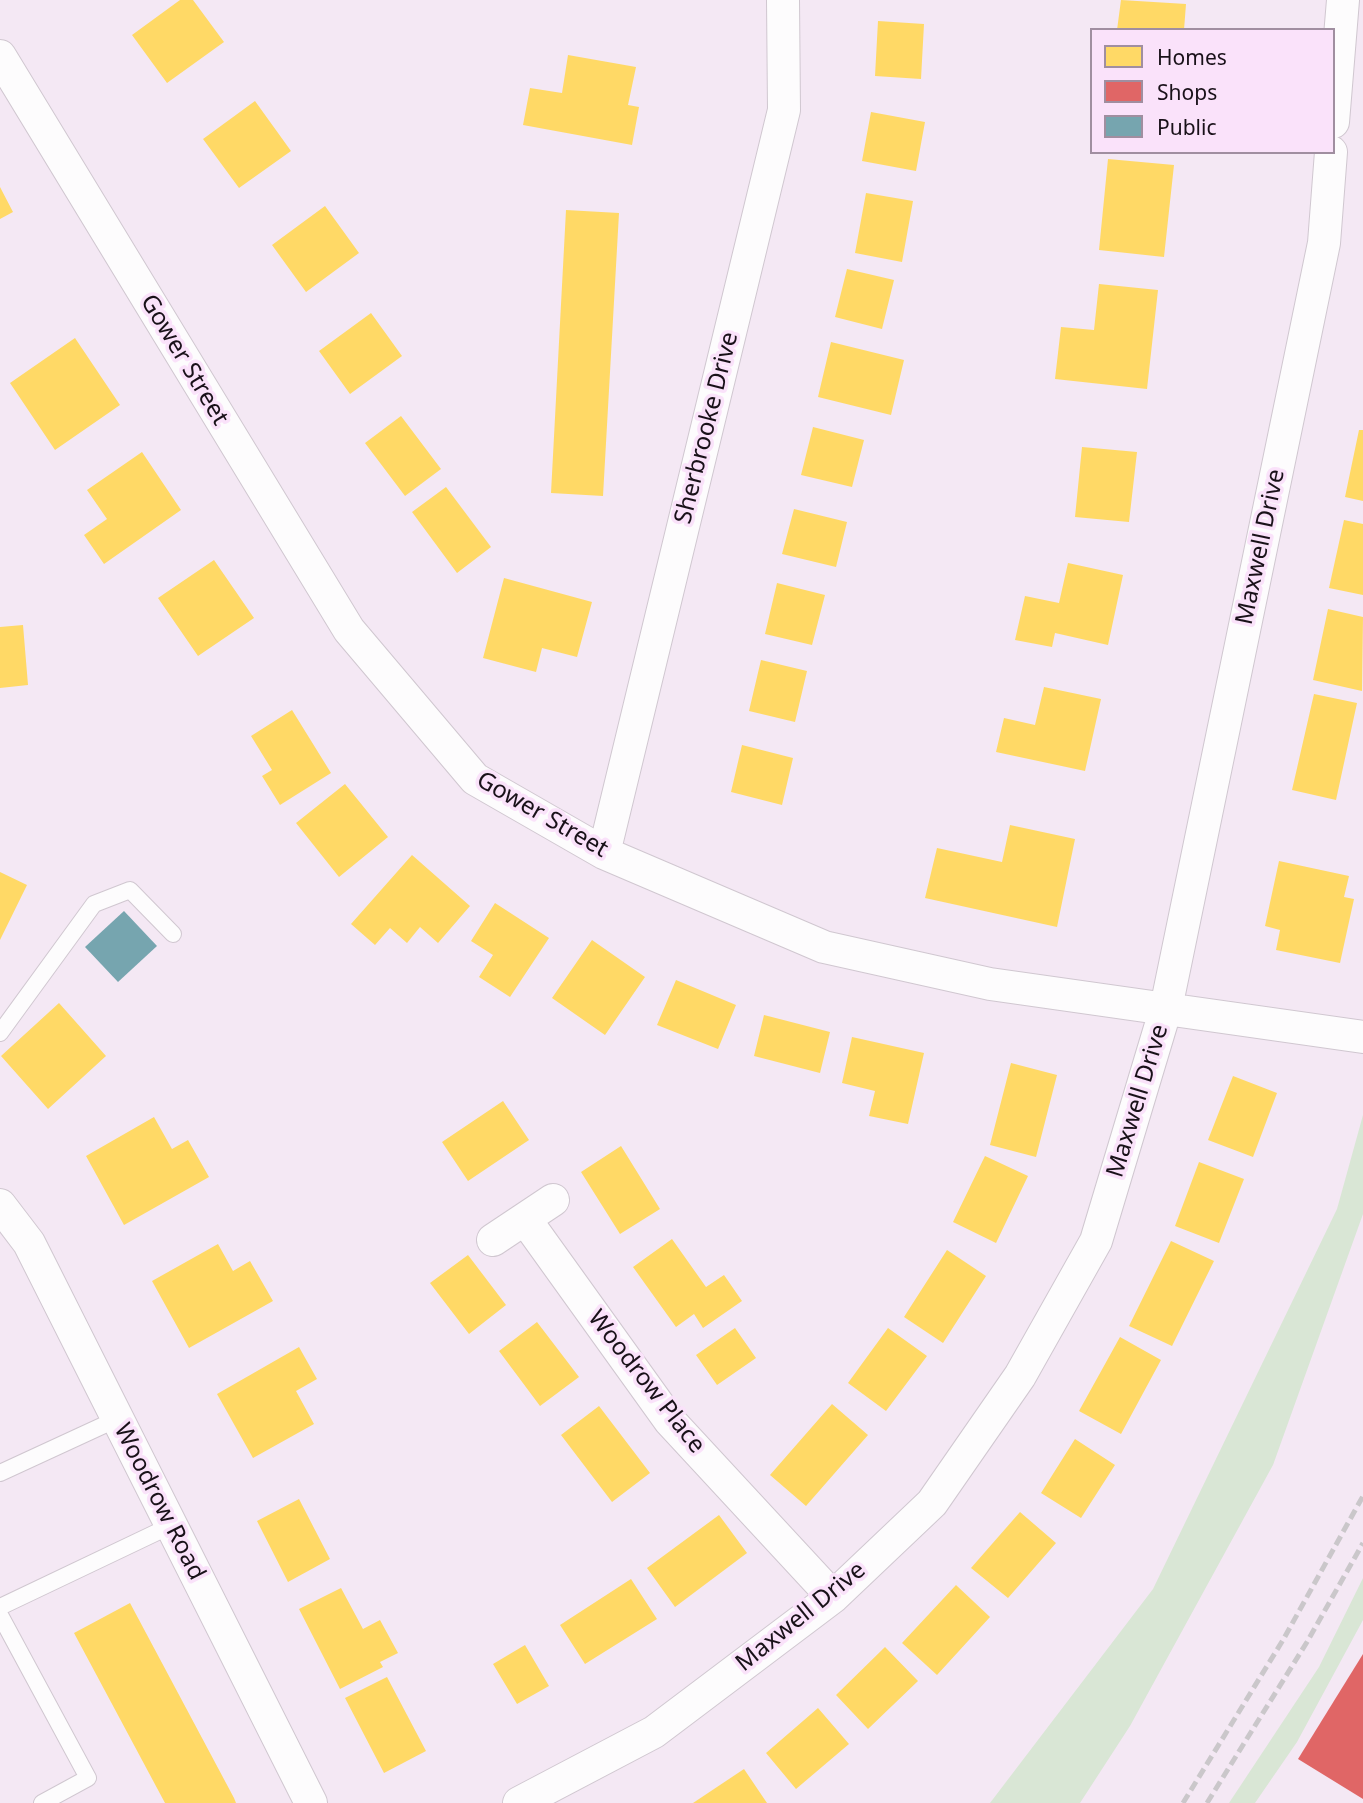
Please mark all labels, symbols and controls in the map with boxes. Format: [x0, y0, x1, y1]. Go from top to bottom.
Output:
legend [1090, 28, 1335, 154]
text: Homes [1157, 43, 1227, 71]
text: Shops [1157, 78, 1217, 106]
text: Public [1157, 113, 1217, 141]
street label: Gower Street [134, 290, 234, 430]
street label: Sherbrooke Drive [669, 329, 745, 527]
street label: Maxwell Drive [1230, 467, 1292, 627]
street label: Gower Street [471, 766, 613, 864]
street label: Maxwell Drive [1101, 1021, 1175, 1181]
street label: Woodrow Place [581, 1305, 711, 1459]
street label: Woodrow Road [107, 1419, 211, 1585]
street label: Maxwell Drive [730, 1556, 872, 1678]

